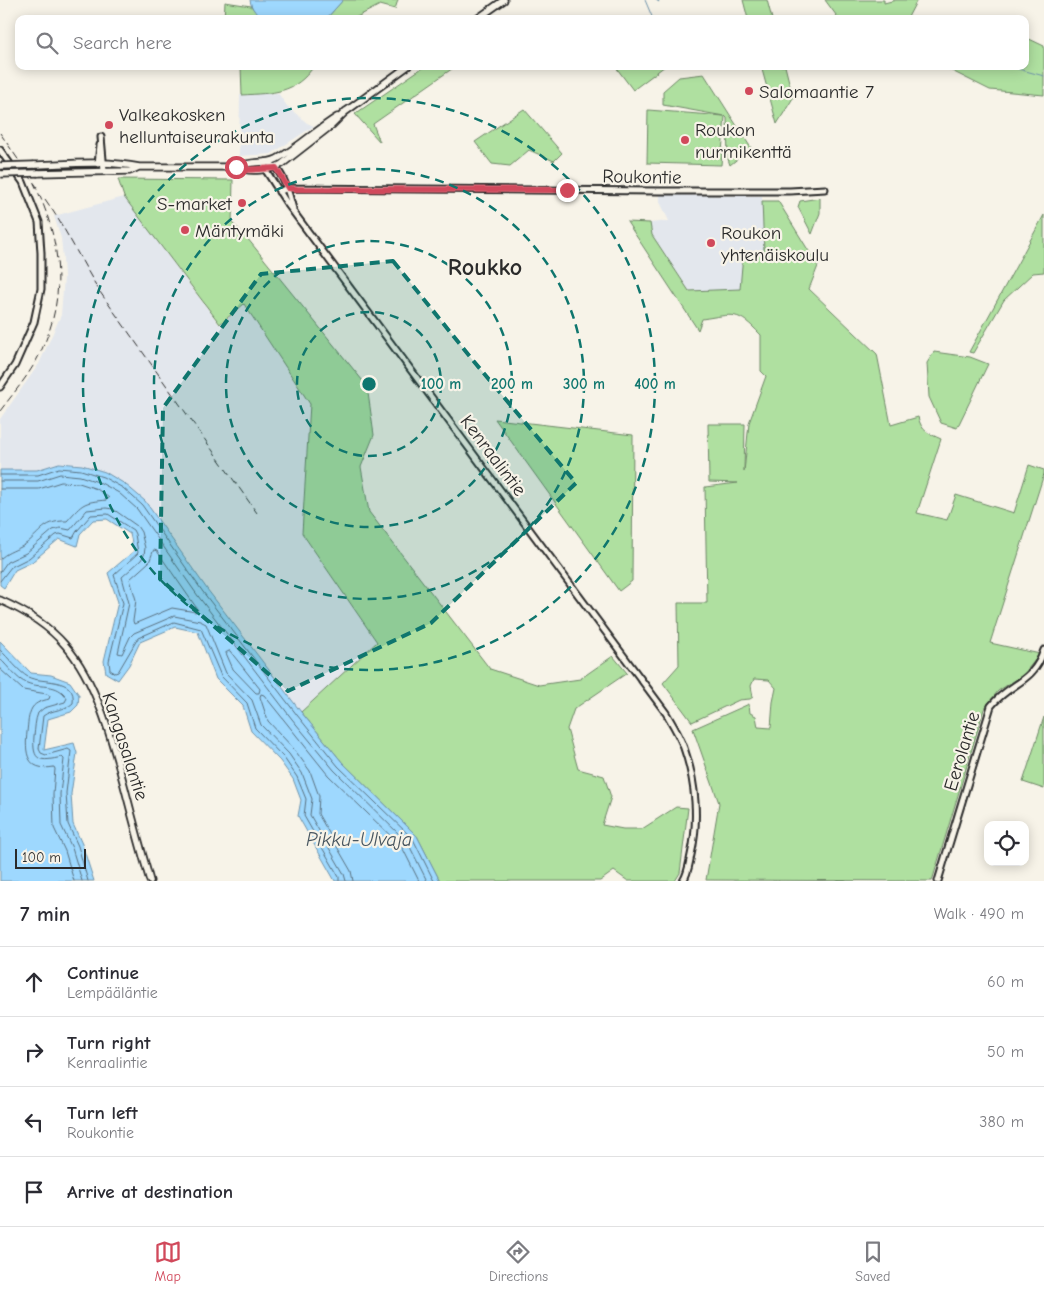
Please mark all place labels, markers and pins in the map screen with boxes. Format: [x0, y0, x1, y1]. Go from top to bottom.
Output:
place label: Salomaantie 7 [759, 81, 874, 103]
marker: Salomaantie 7 [743, 85, 755, 97]
place label: Valkeakosken helluntaiseurakunta [119, 104, 274, 148]
marker: Valkeakosken helluntaiseurakunta [103, 119, 115, 131]
place label: Roukon nurmikenttä [695, 119, 792, 163]
marker: Roukon nurmikenttä [679, 134, 691, 146]
place label: S-market [157, 193, 233, 215]
marker: S-market [236, 197, 248, 209]
place label: Mäntymäki [195, 220, 284, 242]
place label: Roukon yhtenäiskoulu [720, 222, 829, 266]
marker: Mäntymäki [179, 224, 191, 236]
marker: Roukon yhtenäiskoulu [705, 237, 717, 249]
centre of rings [360, 375, 378, 393]

